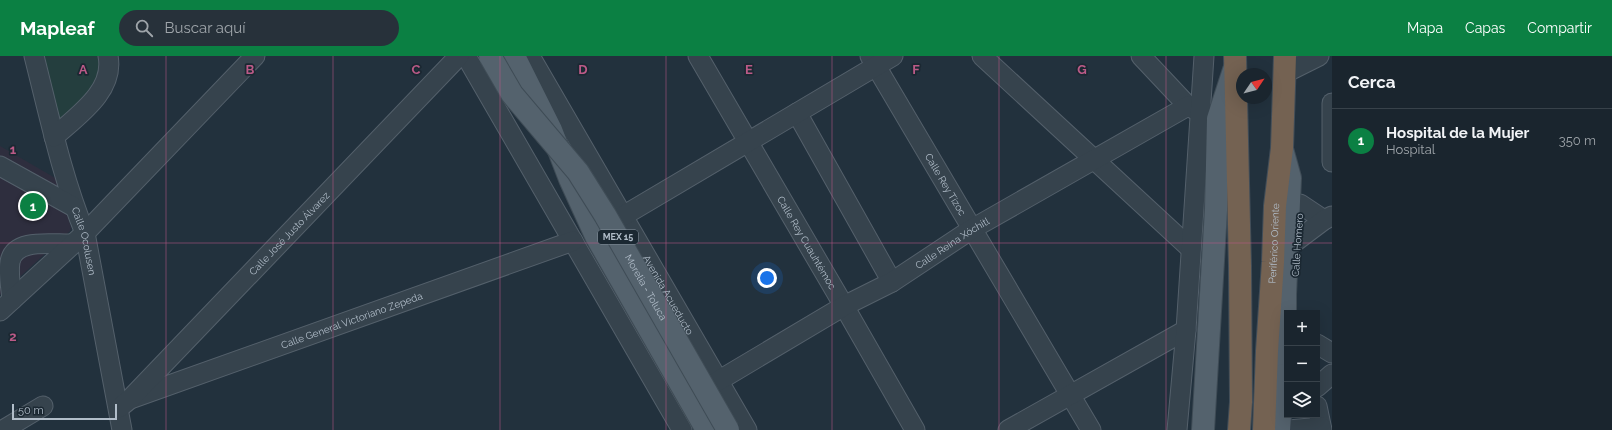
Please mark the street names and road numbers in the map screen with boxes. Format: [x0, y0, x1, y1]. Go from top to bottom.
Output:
street label: Calle Rey Tizoc [923, 151, 968, 218]
street label: Calle José Justo Álvarez [247, 190, 332, 277]
street label: Calle Rey Cuauhtémoc [775, 194, 838, 292]
street label: Periférico Oriente [1267, 203, 1281, 284]
street label: Calle Ocolusen [70, 206, 98, 276]
street label: Calle Homero [1290, 213, 1305, 277]
street label: Calle Reina Xóchitl [913, 215, 991, 271]
road number: MEX 15 [598, 230, 638, 244]
street label: Morelia - Toluca [623, 253, 669, 322]
street label: Avenida Acueducto [641, 253, 696, 337]
street label: Calle General Victoriano Zepeda [279, 290, 424, 351]

